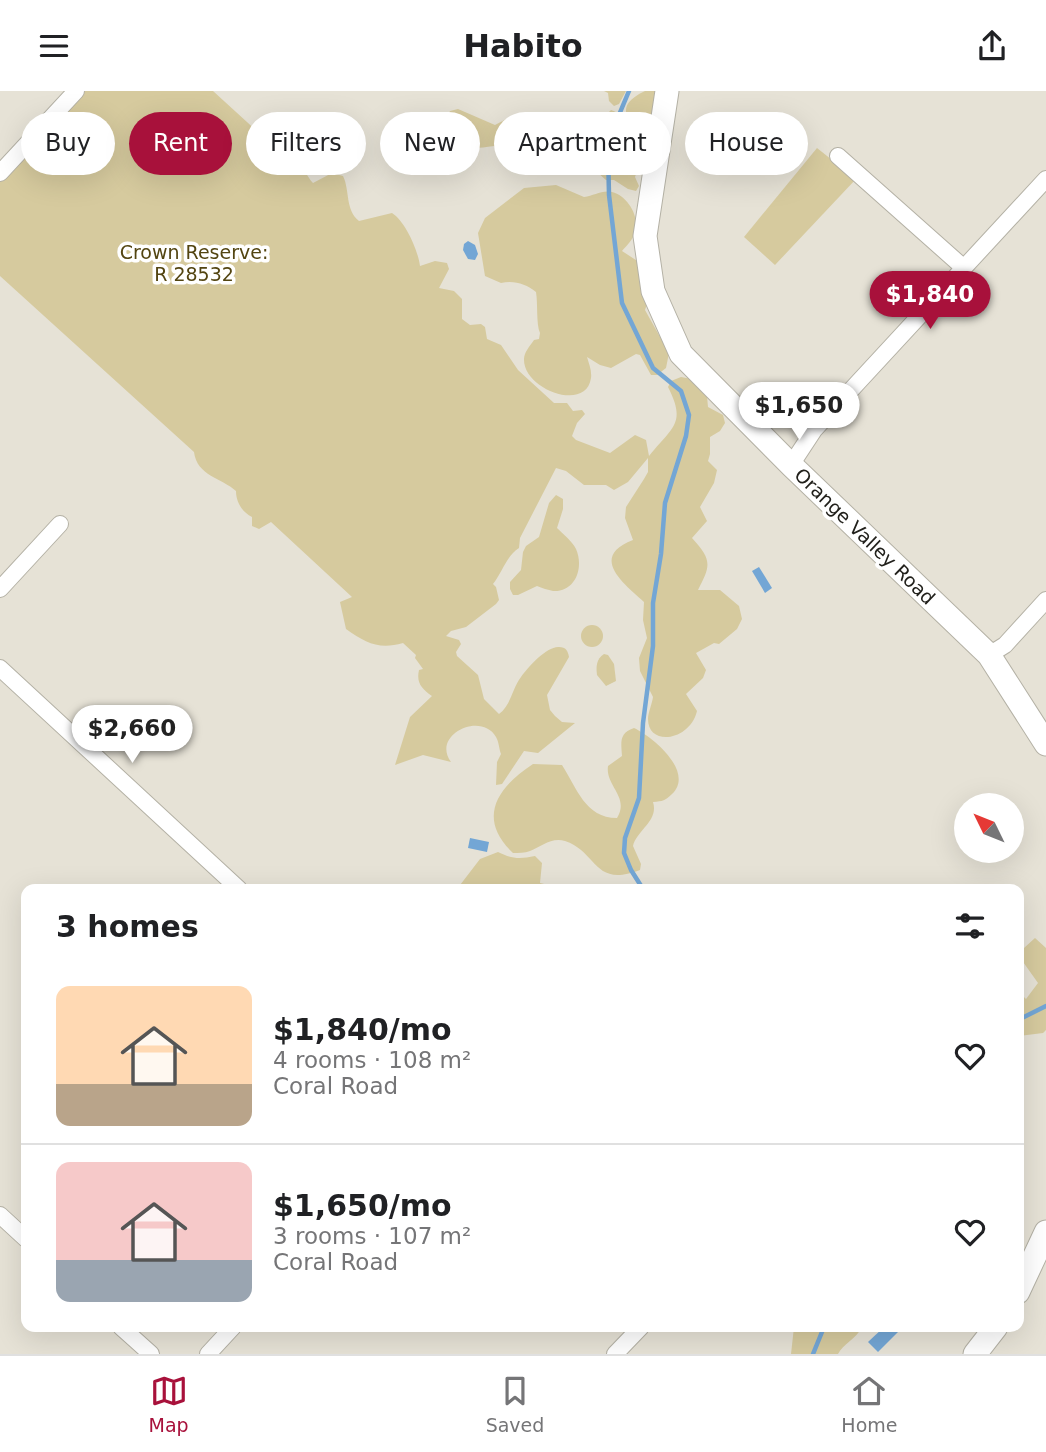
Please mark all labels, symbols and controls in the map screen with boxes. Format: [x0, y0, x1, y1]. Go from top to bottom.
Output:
icon: menu [35, 27, 73, 65]
text: Habito [463, 27, 583, 65]
icon: share [973, 27, 1011, 65]
chip: Buy [21, 112, 115, 175]
chip: Rent [129, 112, 232, 175]
chip: Filters [246, 112, 366, 175]
chip: New [380, 112, 480, 175]
chip: Apartment [494, 112, 671, 175]
chip: House [685, 112, 808, 175]
park label: Crown Reserve: R 28532 [120, 241, 268, 285]
pin: $1,840 [873, 271, 987, 331]
text: $1,840 [886, 281, 974, 307]
pin: $1,650 [742, 383, 856, 442]
text: $1,650 [755, 392, 843, 418]
street label: Orange Valley Road [790, 463, 940, 609]
pin: $2,660 [75, 705, 189, 765]
text: $2,660 [88, 715, 176, 741]
north arrow [954, 793, 1024, 863]
map controls [954, 793, 1024, 863]
icon: filters [951, 907, 989, 945]
text: 3 homes [56, 909, 199, 944]
text: $1,840/mo [273, 1012, 452, 1047]
icon: home [112, 1014, 196, 1098]
icon: heart [951, 1037, 989, 1075]
text: 4 rooms · 108 m² [273, 1047, 471, 1073]
text: Coral Road [273, 1073, 398, 1099]
text: $1,650/mo [273, 1188, 452, 1223]
icon: home [112, 1190, 196, 1274]
icon: heart [951, 1213, 989, 1251]
text: 3 rooms · 107 m² [273, 1223, 471, 1249]
text: Coral Road [273, 1249, 398, 1275]
tab: Map [149, 1372, 189, 1436]
tab: Saved [486, 1372, 544, 1436]
tab: Home [841, 1372, 897, 1436]

